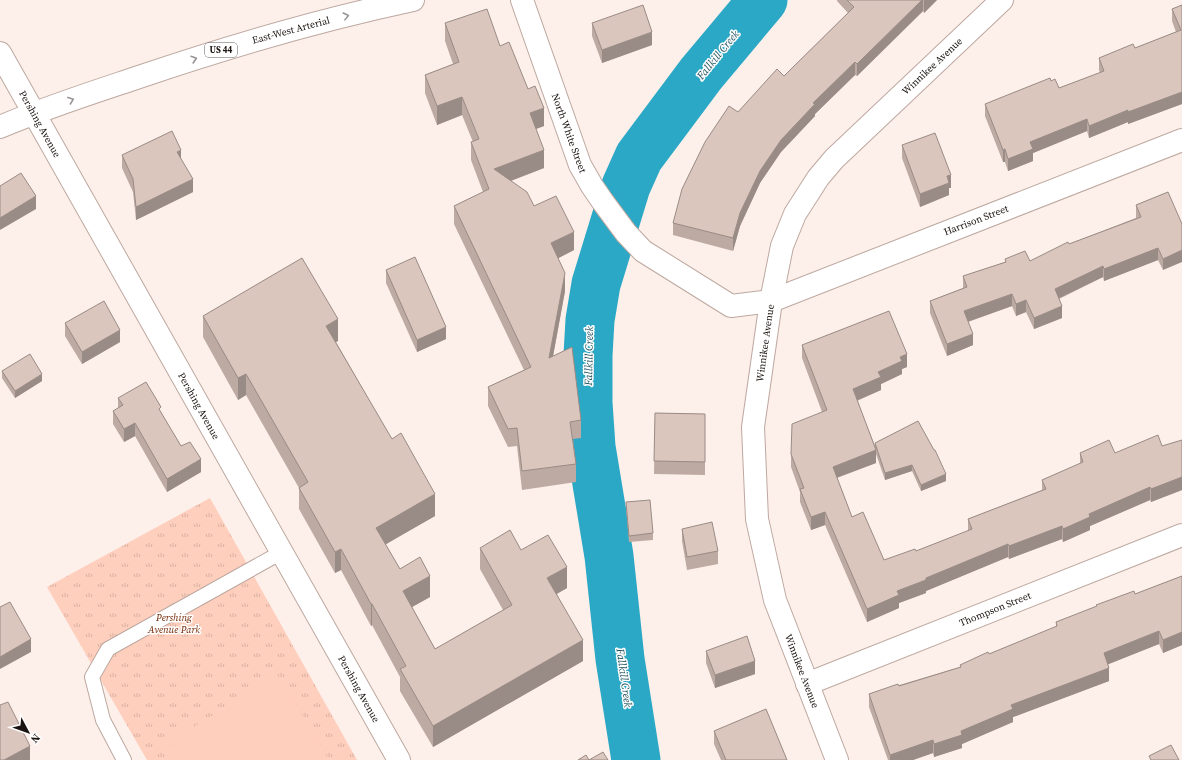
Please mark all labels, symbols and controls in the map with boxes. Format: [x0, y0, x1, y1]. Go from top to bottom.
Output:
one-way arrow [343, 12, 349, 20]
street label: East-West Arterial [251, 13, 331, 47]
water label: Fallkill Creek [693, 27, 743, 84]
street label: Winnikee Avenue [899, 35, 965, 97]
road number: US 44 [205, 43, 237, 57]
one-way arrow [190, 55, 197, 64]
street label: Pershing Avenue [16, 88, 64, 160]
street label: North White Street [549, 92, 590, 175]
one-way arrow [67, 97, 74, 105]
street label: Harrison Street [942, 201, 1011, 238]
street label: Winnikee Avenue [753, 303, 777, 383]
water label: Fallkill Creek [581, 325, 597, 387]
street label: Pershing Avenue [175, 370, 223, 442]
street label: Thompson Street [957, 588, 1033, 629]
park label: Pershing Avenue Park [147, 611, 200, 636]
street label: Winnikee Avenue [782, 632, 822, 710]
water label: Fallkill Creek [612, 647, 636, 709]
street label: Pershing Avenue [335, 653, 383, 725]
north arrow [8, 712, 48, 752]
text: N [27, 730, 43, 746]

